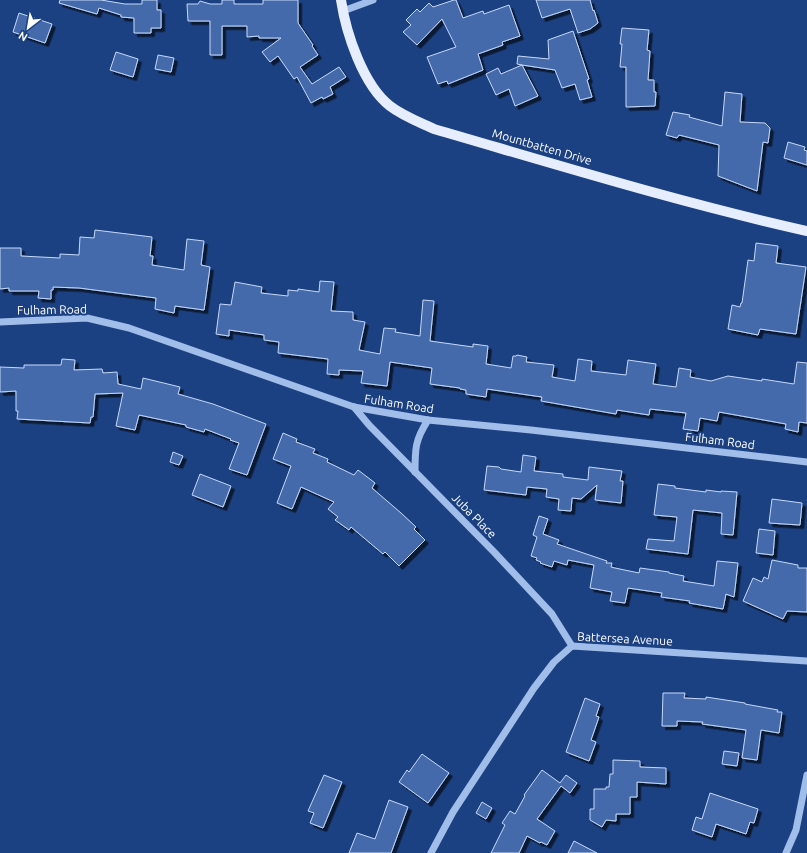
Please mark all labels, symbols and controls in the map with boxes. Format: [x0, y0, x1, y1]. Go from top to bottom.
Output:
north arrow [8, 8, 48, 48]
text: N [16, 29, 29, 44]
street label: Mountbatten Drive [491, 126, 593, 167]
street label: Fulham Road [17, 302, 87, 317]
street label: Fulham Road [364, 392, 435, 415]
street label: Fulham Road [685, 430, 756, 451]
street label: Juba Place [449, 491, 499, 541]
street label: Battersea Avenue [577, 630, 673, 647]

